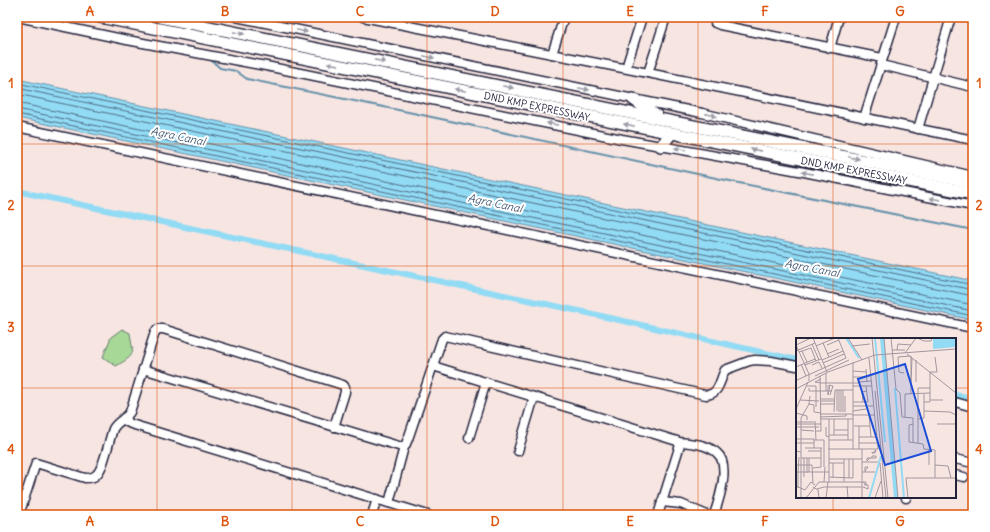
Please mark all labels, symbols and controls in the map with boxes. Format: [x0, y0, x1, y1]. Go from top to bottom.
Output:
text: A [86, 3, 95, 20]
text: B [221, 3, 230, 20]
text: C [356, 3, 365, 20]
text: D [490, 3, 500, 20]
text: E [626, 3, 634, 20]
text: F [761, 3, 769, 20]
text: G [895, 3, 905, 20]
one-way arrow [296, 28, 308, 34]
one-way arrow [233, 30, 245, 36]
one-way arrow [423, 54, 436, 60]
one-way arrow [374, 59, 386, 65]
one-way arrow [327, 60, 339, 66]
text: 1 [8, 75, 14, 92]
text: 1 [976, 75, 982, 92]
one-way arrow [502, 85, 514, 91]
one-way arrow [454, 86, 467, 92]
one-way arrow [578, 86, 590, 92]
street label: DND KMP EXPRESSWAY [483, 89, 592, 124]
one-way arrow [705, 113, 718, 119]
one-way arrow [546, 121, 558, 127]
one-way arrow [623, 121, 635, 127]
water label: Agra Canal [150, 123, 208, 149]
one-way arrow [673, 146, 686, 152]
one-way arrow [750, 147, 763, 153]
street label: DND KMP EXPRESSWAY [800, 154, 909, 187]
one-way arrow [848, 156, 861, 162]
one-way arrow [801, 169, 813, 175]
water label: Agra Canal [467, 190, 525, 216]
one-way arrow [929, 195, 941, 201]
text: 2 [7, 197, 15, 214]
text: 2 [975, 197, 983, 214]
water label: Agra Canal [784, 256, 842, 280]
text: 3 [7, 319, 15, 336]
text: 3 [975, 319, 983, 336]
inset map [796, 338, 956, 498]
text: 4 [7, 441, 15, 458]
text: 4 [975, 441, 983, 458]
text: A [86, 513, 95, 530]
text: B [221, 513, 230, 530]
text: C [356, 513, 365, 530]
text: D [490, 513, 500, 530]
text: E [626, 513, 634, 530]
text: F [761, 513, 769, 530]
text: G [895, 513, 905, 530]

